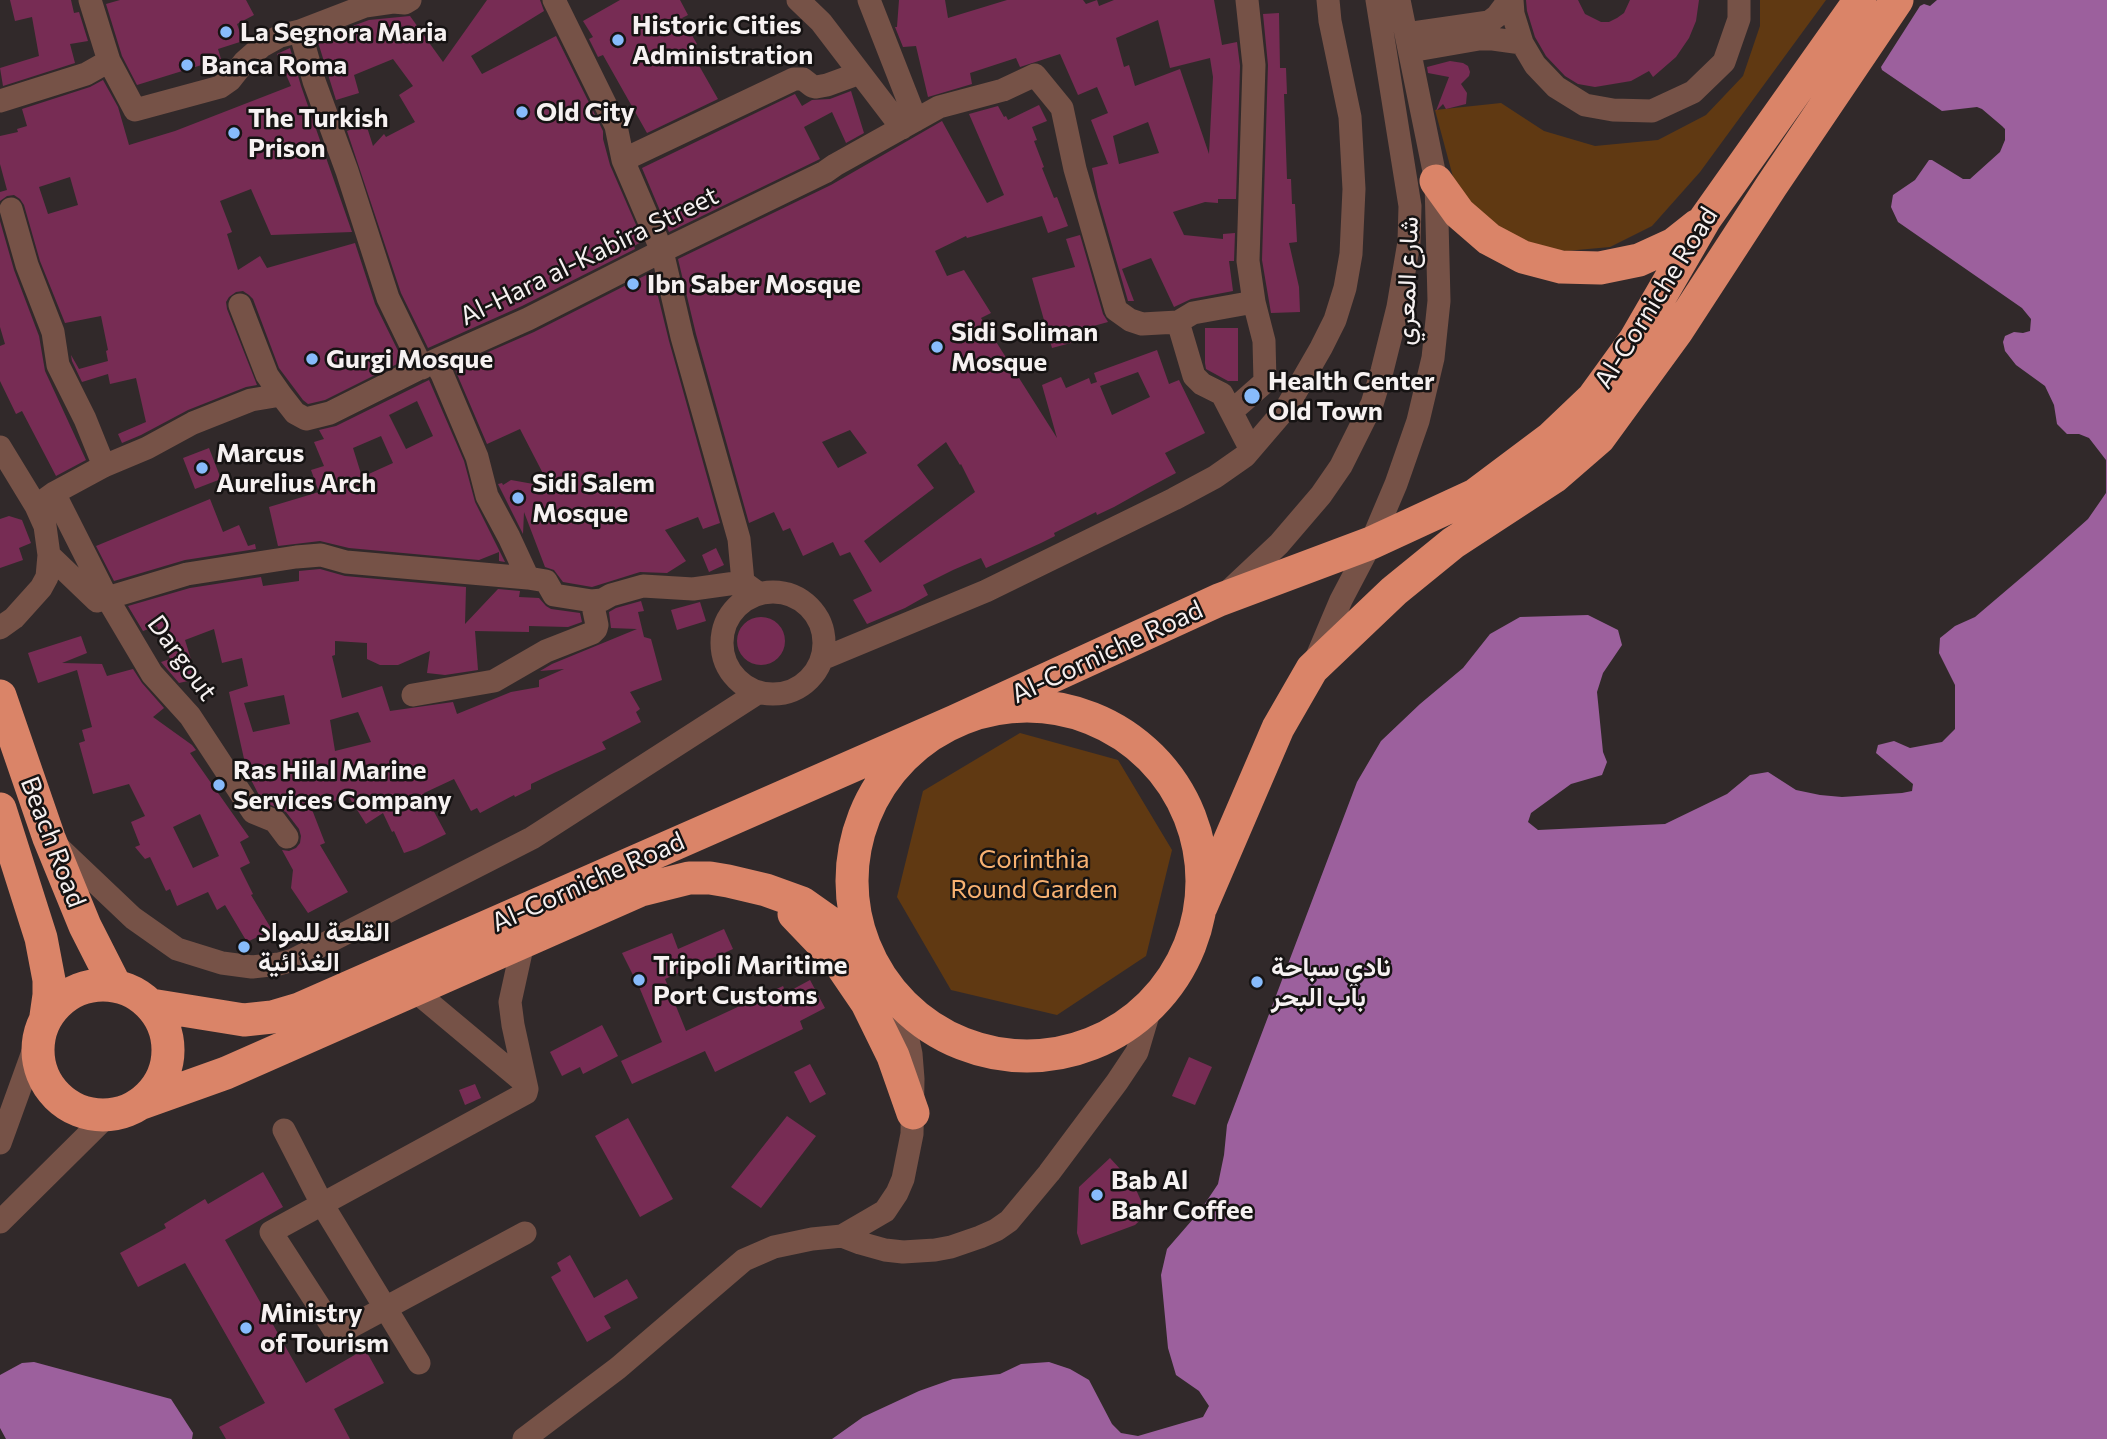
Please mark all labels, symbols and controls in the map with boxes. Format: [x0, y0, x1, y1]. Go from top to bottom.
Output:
place label: Historic Cities Administration [632, 9, 813, 70]
place label: La Segnora Maria [240, 16, 447, 48]
marker: La Segnora Maria [218, 24, 234, 40]
marker: Historic Cities Administration [610, 32, 626, 48]
place label: Banca Roma [201, 49, 347, 81]
marker: Banca Roma [179, 57, 195, 73]
place label: Old City [536, 96, 635, 128]
place label: The Turkish Prison [248, 102, 389, 164]
marker: Old City [514, 104, 530, 120]
marker: The Turkish Prison [226, 125, 242, 141]
street label: Al-Hara al-Kabira Street [455, 180, 723, 332]
street label: Al-Corniche Road [1588, 202, 1724, 394]
street label: شارع المعري [1389, 216, 1425, 346]
place label: Ibn Saber Mosque [647, 268, 861, 300]
marker: Ibn Saber Mosque [625, 276, 641, 292]
place label: Sidi Soliman Mosque [951, 316, 1098, 378]
marker: Sidi Soliman Mosque [929, 339, 945, 355]
place label: Gurgi Mosque [326, 343, 493, 375]
marker: Gurgi Mosque [304, 351, 320, 367]
place label: Health Center Old Town [1268, 365, 1435, 426]
marker: Health Center Old Town [1242, 386, 1262, 406]
place label: Marcus Aurelius Arch [216, 437, 376, 498]
marker: Marcus Aurelius Arch [194, 460, 210, 476]
place label: Sidi Salem Mosque [532, 467, 655, 528]
marker: Sidi Salem Mosque [510, 490, 526, 506]
street label: Al-Corniche Road [1006, 594, 1208, 710]
street label: Dargout [141, 609, 223, 707]
place label: Ras Hilal Marine Services Company [233, 754, 452, 816]
street label: Beach Road [14, 772, 92, 912]
marker: Ras Hilal Marine Services Company [211, 777, 227, 793]
street label: Al-Corniche Road [487, 825, 689, 939]
park label: Corinthia Round Garden [950, 843, 1118, 904]
place label: القلعة للمواد الغذائية [258, 916, 390, 978]
marker: القلعة للمواد الغذائية [236, 939, 252, 955]
place label: Tripoli Maritime Port Customs [653, 949, 847, 1010]
place label: نادي سباحة باب البحر [1271, 951, 1391, 1012]
marker: Tripoli Maritime Port Customs [631, 972, 647, 988]
marker: نادي سباحة باب البحر [1249, 974, 1265, 990]
place label: Bab Al Bahr Coffee [1111, 1164, 1253, 1226]
marker: Bab Al Bahr Coffee [1089, 1187, 1105, 1203]
place label: Ministry of Tourism [260, 1297, 389, 1358]
marker: Ministry of Tourism [238, 1320, 254, 1336]

